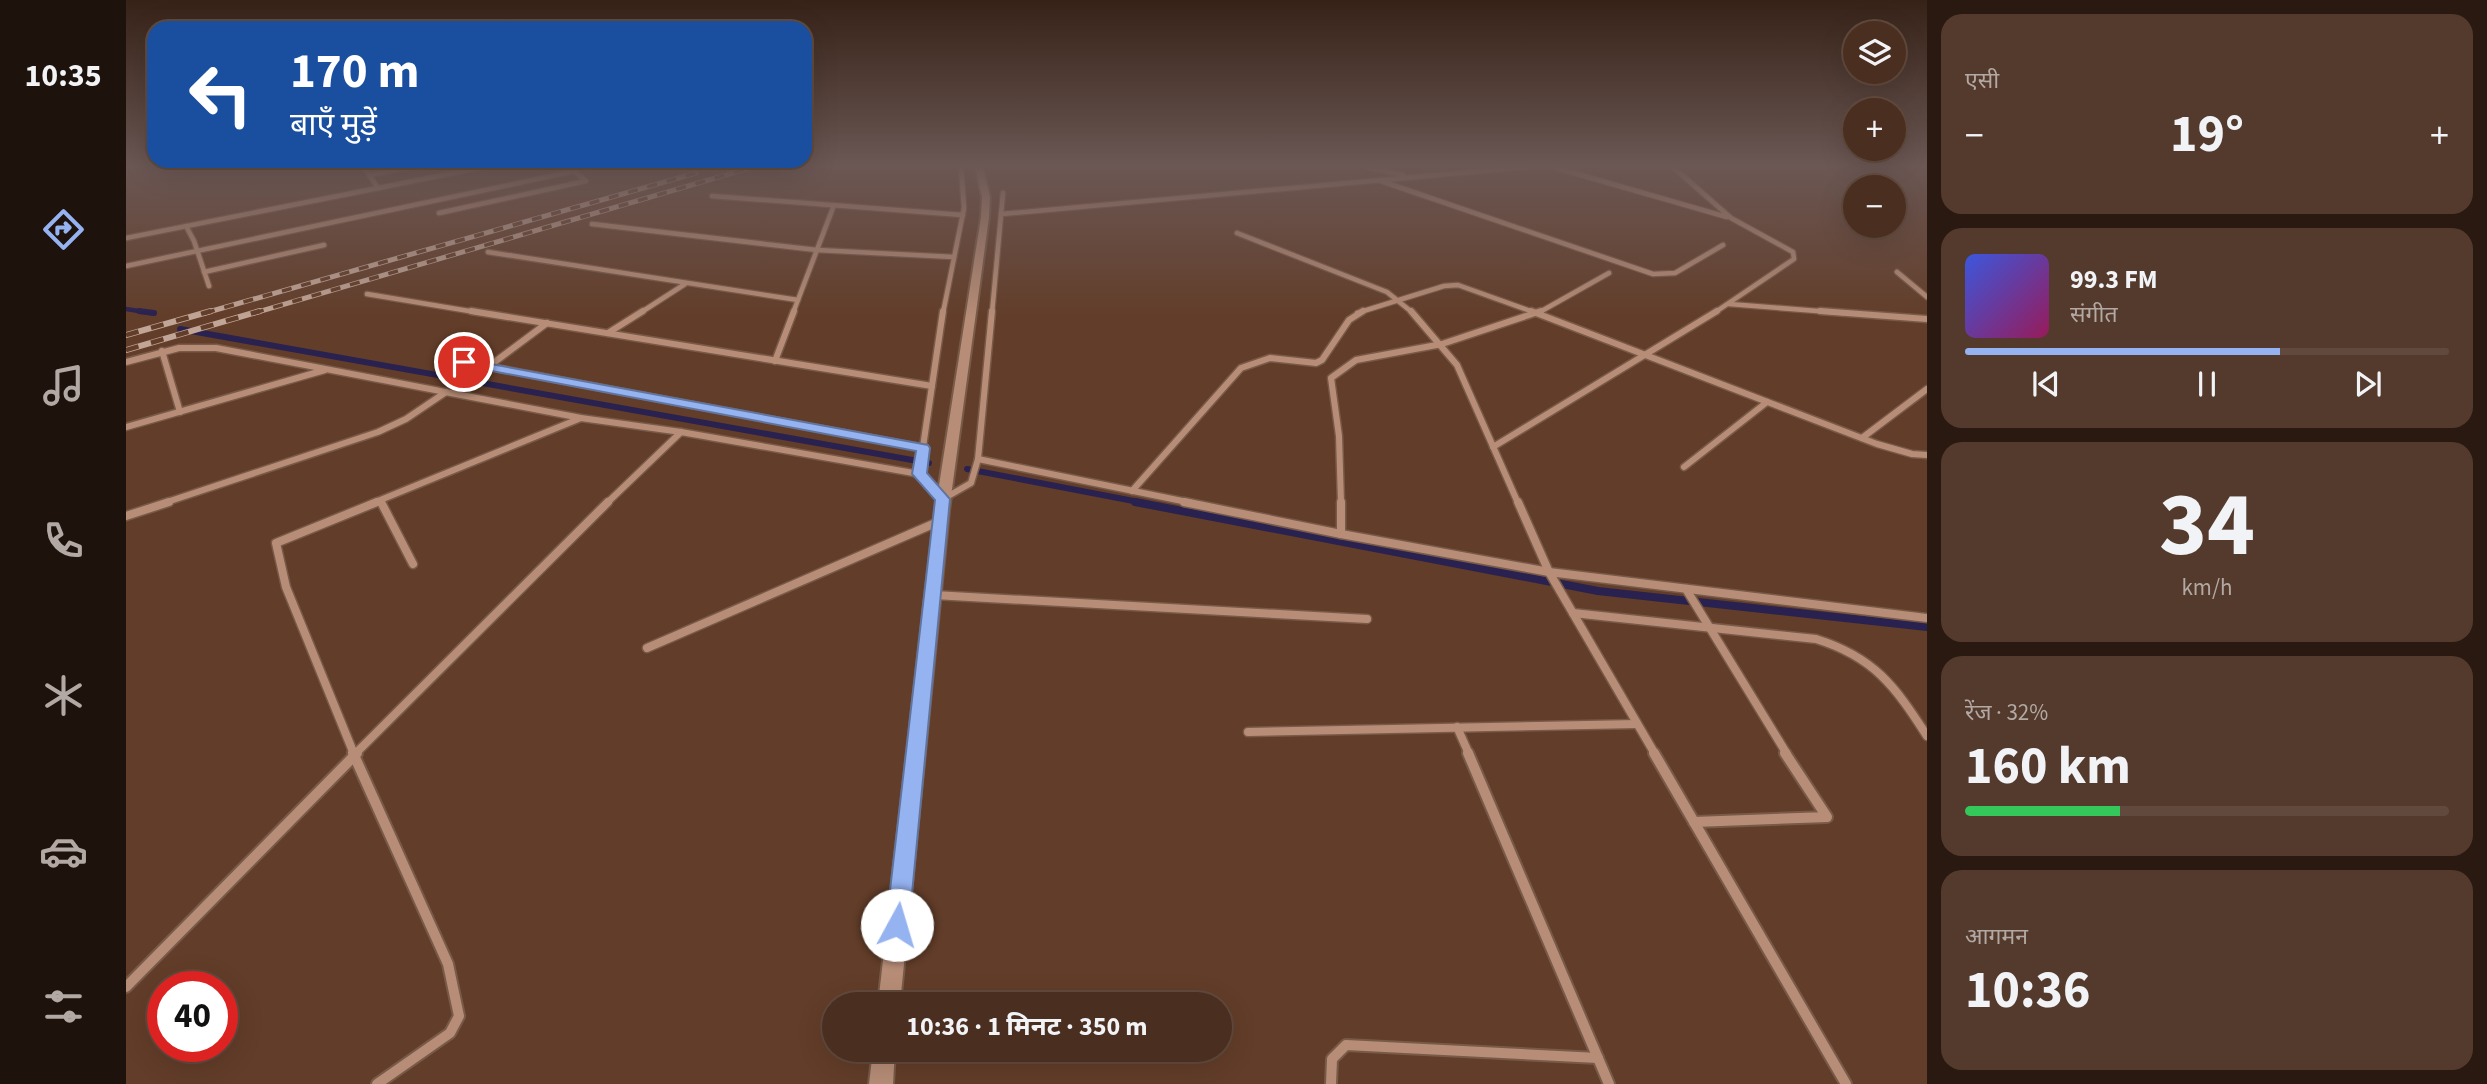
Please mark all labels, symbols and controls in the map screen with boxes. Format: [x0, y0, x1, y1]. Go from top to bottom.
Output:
map controls [1843, 21, 1906, 238]
button: layers [1843, 21, 1906, 84]
text: 170 m [290, 37, 419, 107]
icon: left [175, 49, 266, 140]
text: 10:35 [24, 53, 102, 99]
text: एसी [1965, 64, 1999, 97]
button: + [1843, 98, 1906, 161]
text: 19° [2170, 98, 2244, 172]
text: बाएँ मुड़ें [290, 102, 377, 148]
text: − [1965, 109, 1984, 163]
text: + [2430, 109, 2449, 163]
button: − [1843, 175, 1906, 238]
icon: directions [39, 205, 88, 254]
text: 99.3 FM [2070, 261, 2158, 298]
text: संगीत [2070, 298, 2118, 331]
pin [434, 332, 494, 392]
icon: arrive [445, 343, 483, 381]
icon: music [39, 361, 88, 410]
icon: previous [2027, 365, 2065, 403]
icon: pause [2188, 365, 2226, 403]
icon: next [2349, 365, 2387, 403]
text: 34 [2159, 461, 2255, 590]
icon: phone [39, 516, 88, 565]
text: km/h [2181, 571, 2233, 604]
icon: climate [39, 671, 88, 720]
text: रेंज · 32% [1965, 696, 2048, 729]
text: 160 km [1965, 730, 2131, 804]
icon: car [39, 827, 88, 876]
position arrow [860, 888, 934, 962]
text: आगमन [1965, 920, 2028, 953]
text: 10:36 [1965, 954, 2090, 1028]
speed limit sign: 40 [147, 971, 238, 1062]
icon: filters [39, 982, 88, 1031]
text: 10:36 · 1 मिनट · 350 m [906, 1008, 1148, 1045]

